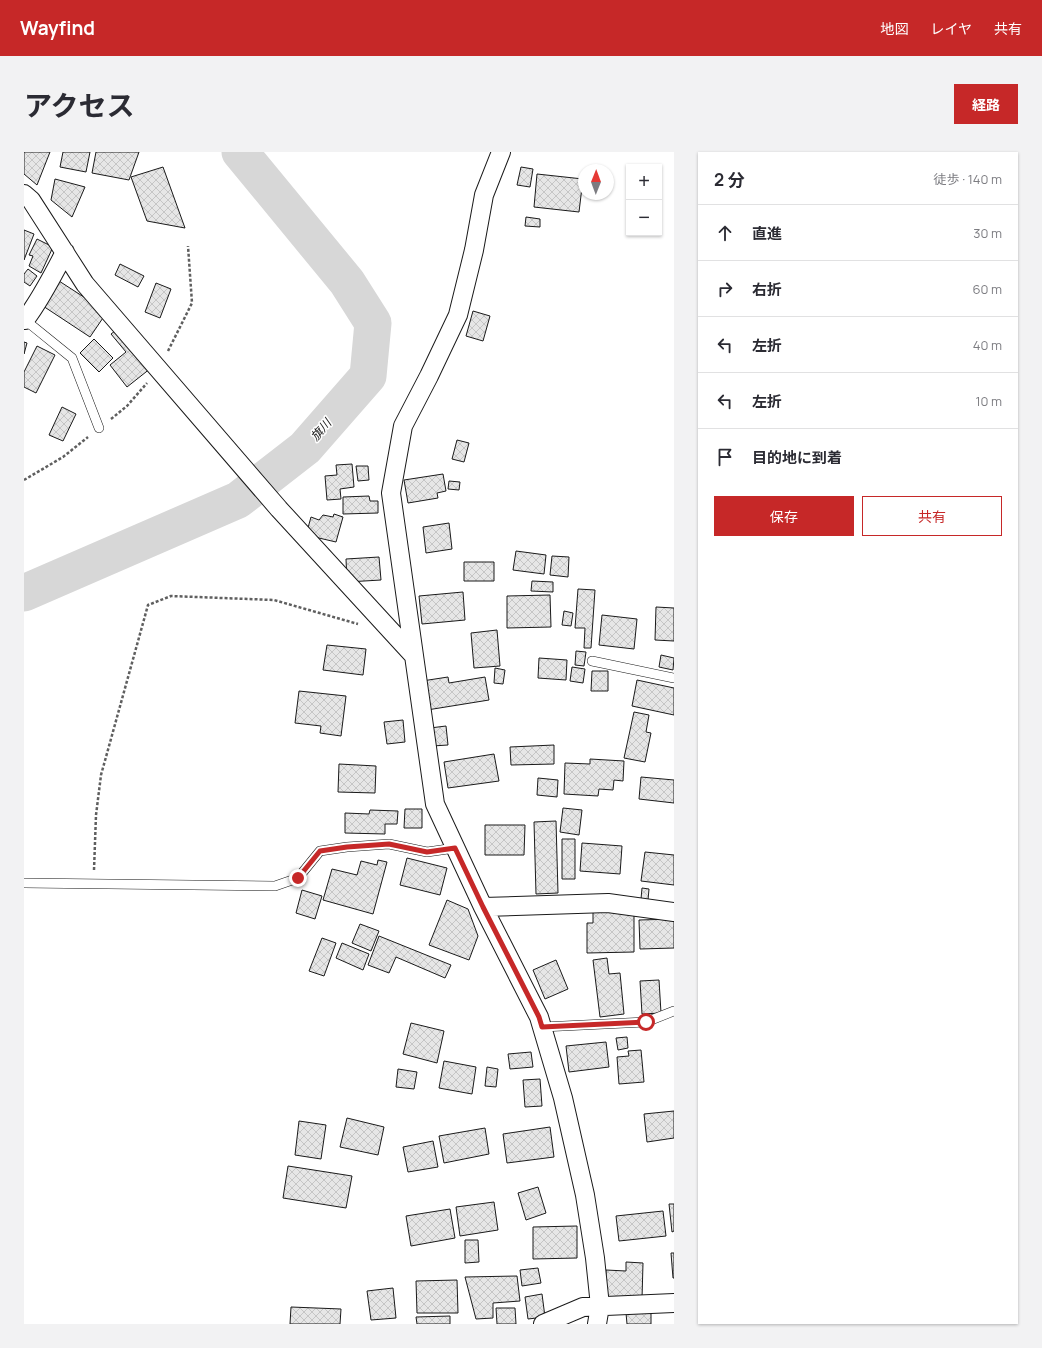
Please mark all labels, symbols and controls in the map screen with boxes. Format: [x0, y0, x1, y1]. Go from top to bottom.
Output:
text: Wayfind [20, 15, 95, 41]
text: 地図 [880, 19, 908, 38]
text: レイヤ [930, 19, 972, 38]
text: 共有 [994, 19, 1022, 38]
button: 経路 [954, 84, 1018, 124]
text: アクセス [24, 86, 135, 124]
north arrow [578, 164, 614, 200]
map controls [626, 164, 662, 236]
button: + [626, 164, 662, 200]
text: 2 分 [714, 168, 745, 191]
text: 徒歩 · 140 m [934, 170, 1002, 188]
button: − [626, 200, 662, 236]
icon: ahead [714, 222, 736, 244]
text: 直進 [752, 223, 782, 244]
text: 30 m [973, 224, 1002, 242]
icon: right [714, 278, 736, 300]
text: 右折 [752, 279, 782, 300]
text: 60 m [972, 280, 1002, 298]
icon: left [714, 334, 736, 356]
text: 左折 [752, 335, 782, 356]
text: 40 m [973, 336, 1002, 354]
icon: left [714, 390, 736, 412]
text: 左折 [752, 391, 782, 412]
text: 10 m [975, 392, 1002, 410]
water label: 旗川 [306, 414, 336, 444]
icon: arrive [714, 446, 736, 468]
text: 目的地に到着 [752, 447, 842, 468]
button: 保存 [714, 496, 854, 536]
button: 共有 [862, 496, 1002, 536]
route end [289, 869, 307, 887]
route start [637, 1013, 655, 1031]

